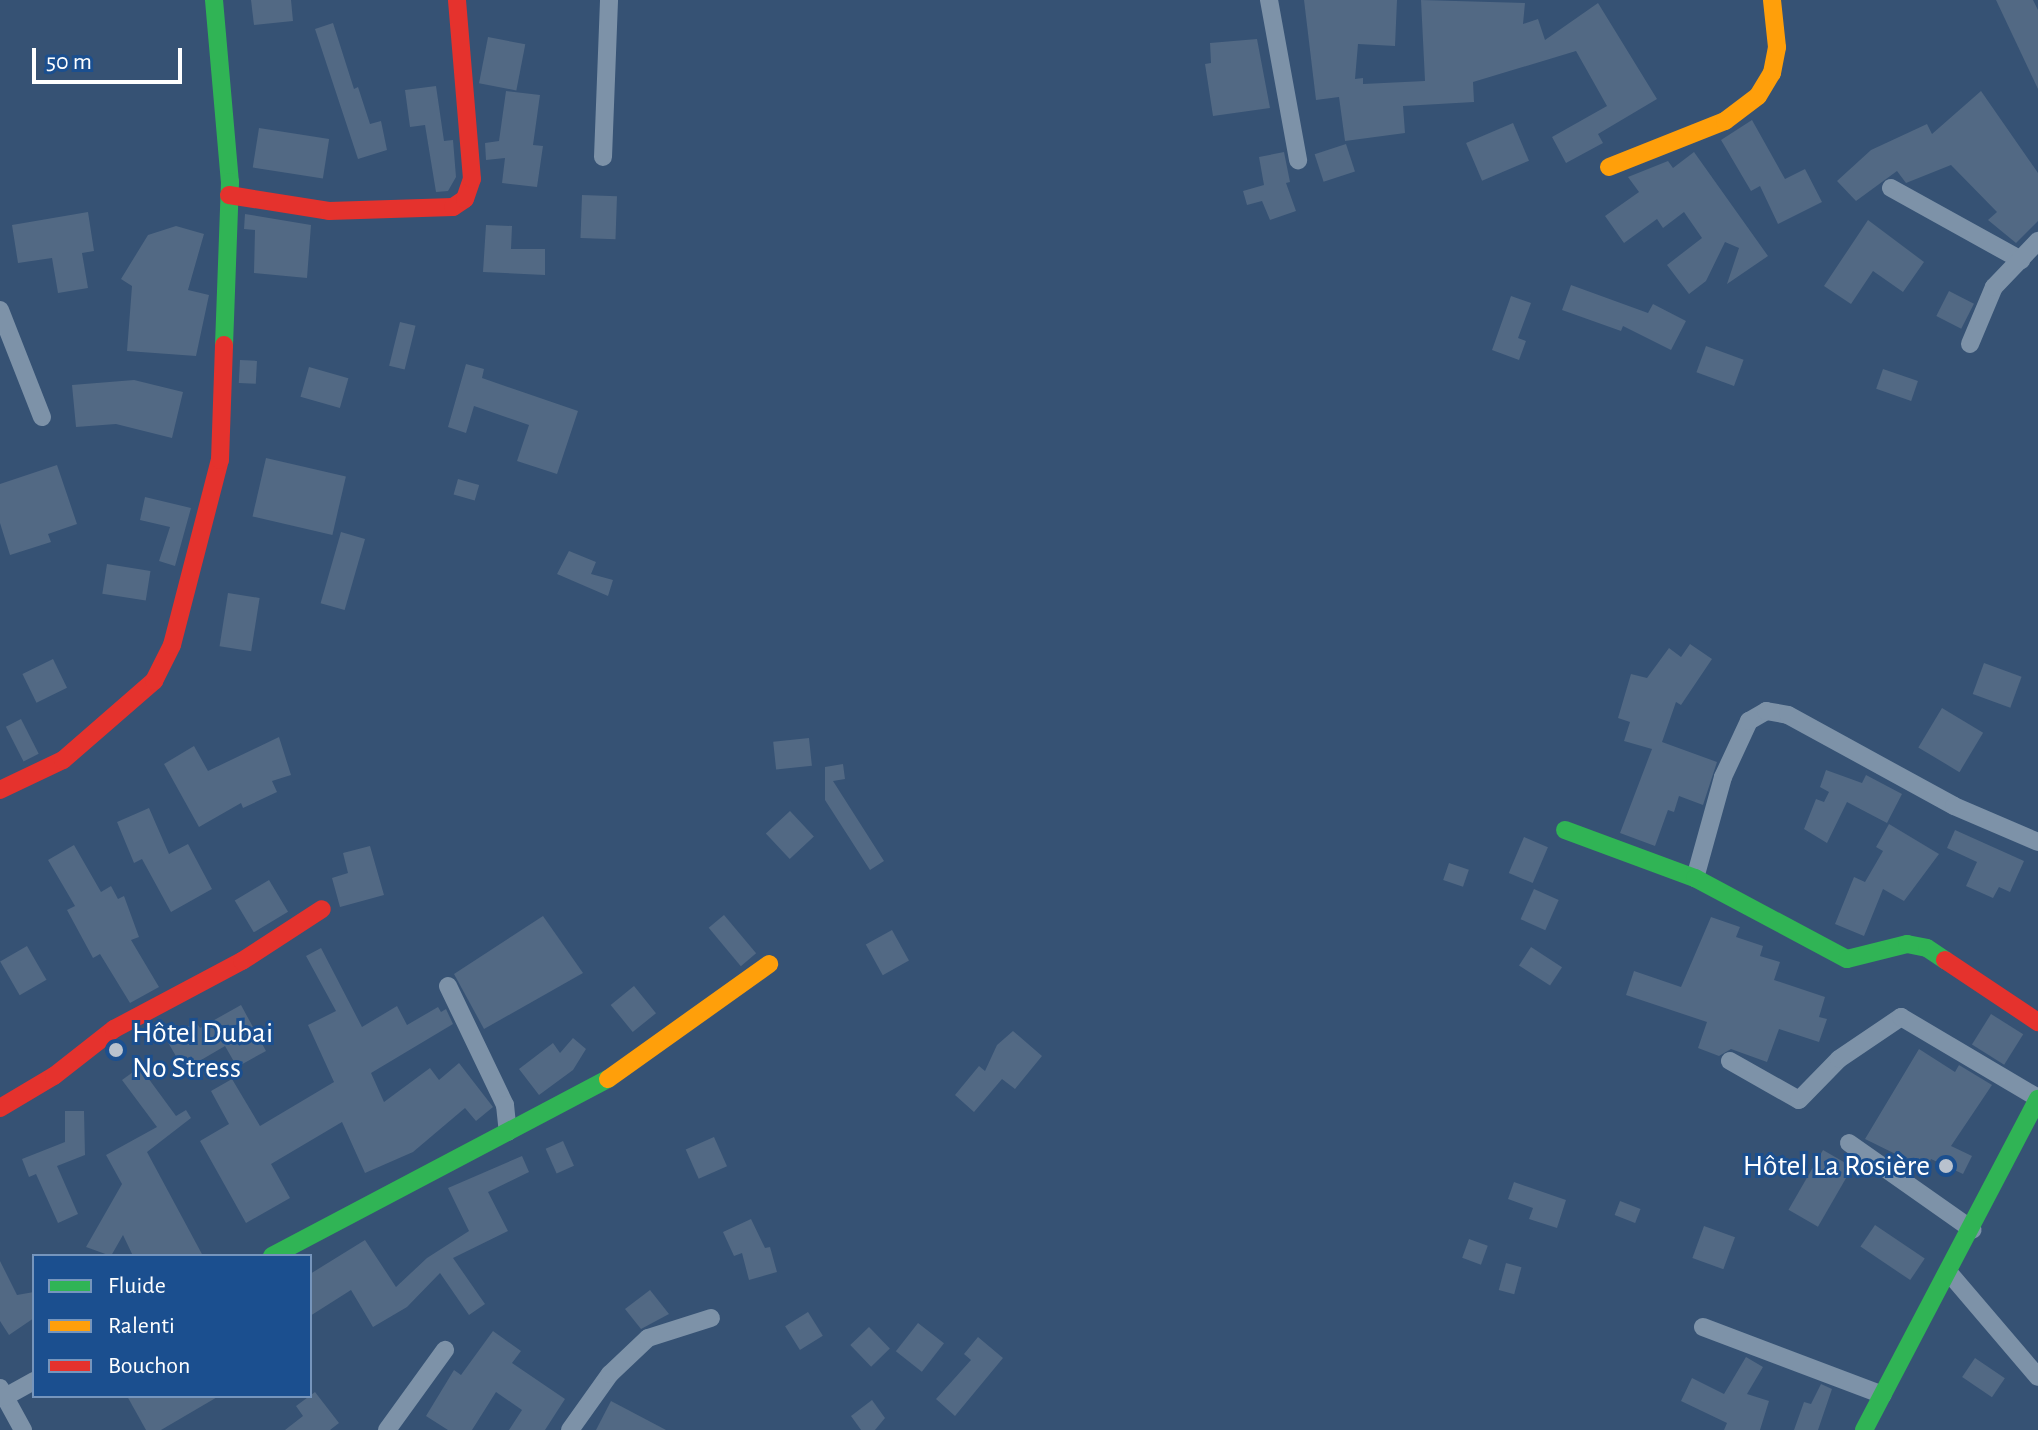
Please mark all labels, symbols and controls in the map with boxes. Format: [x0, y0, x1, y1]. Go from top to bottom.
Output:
scale bar [36, 32, 186, 82]
text: 50 m [46, 50, 92, 74]
place label: Hôtel Dubai No Stress [132, 1015, 273, 1086]
marker: Hôtel Dubai No Stress [107, 1041, 125, 1059]
place label: Hôtel La Rosière [1743, 1148, 1930, 1184]
marker: Hôtel La Rosière [1937, 1157, 1955, 1175]
legend [32, 1254, 312, 1398]
text: Fluide [108, 1274, 166, 1298]
text: Ralenti [108, 1314, 175, 1338]
text: Bouchon [108, 1354, 190, 1378]

